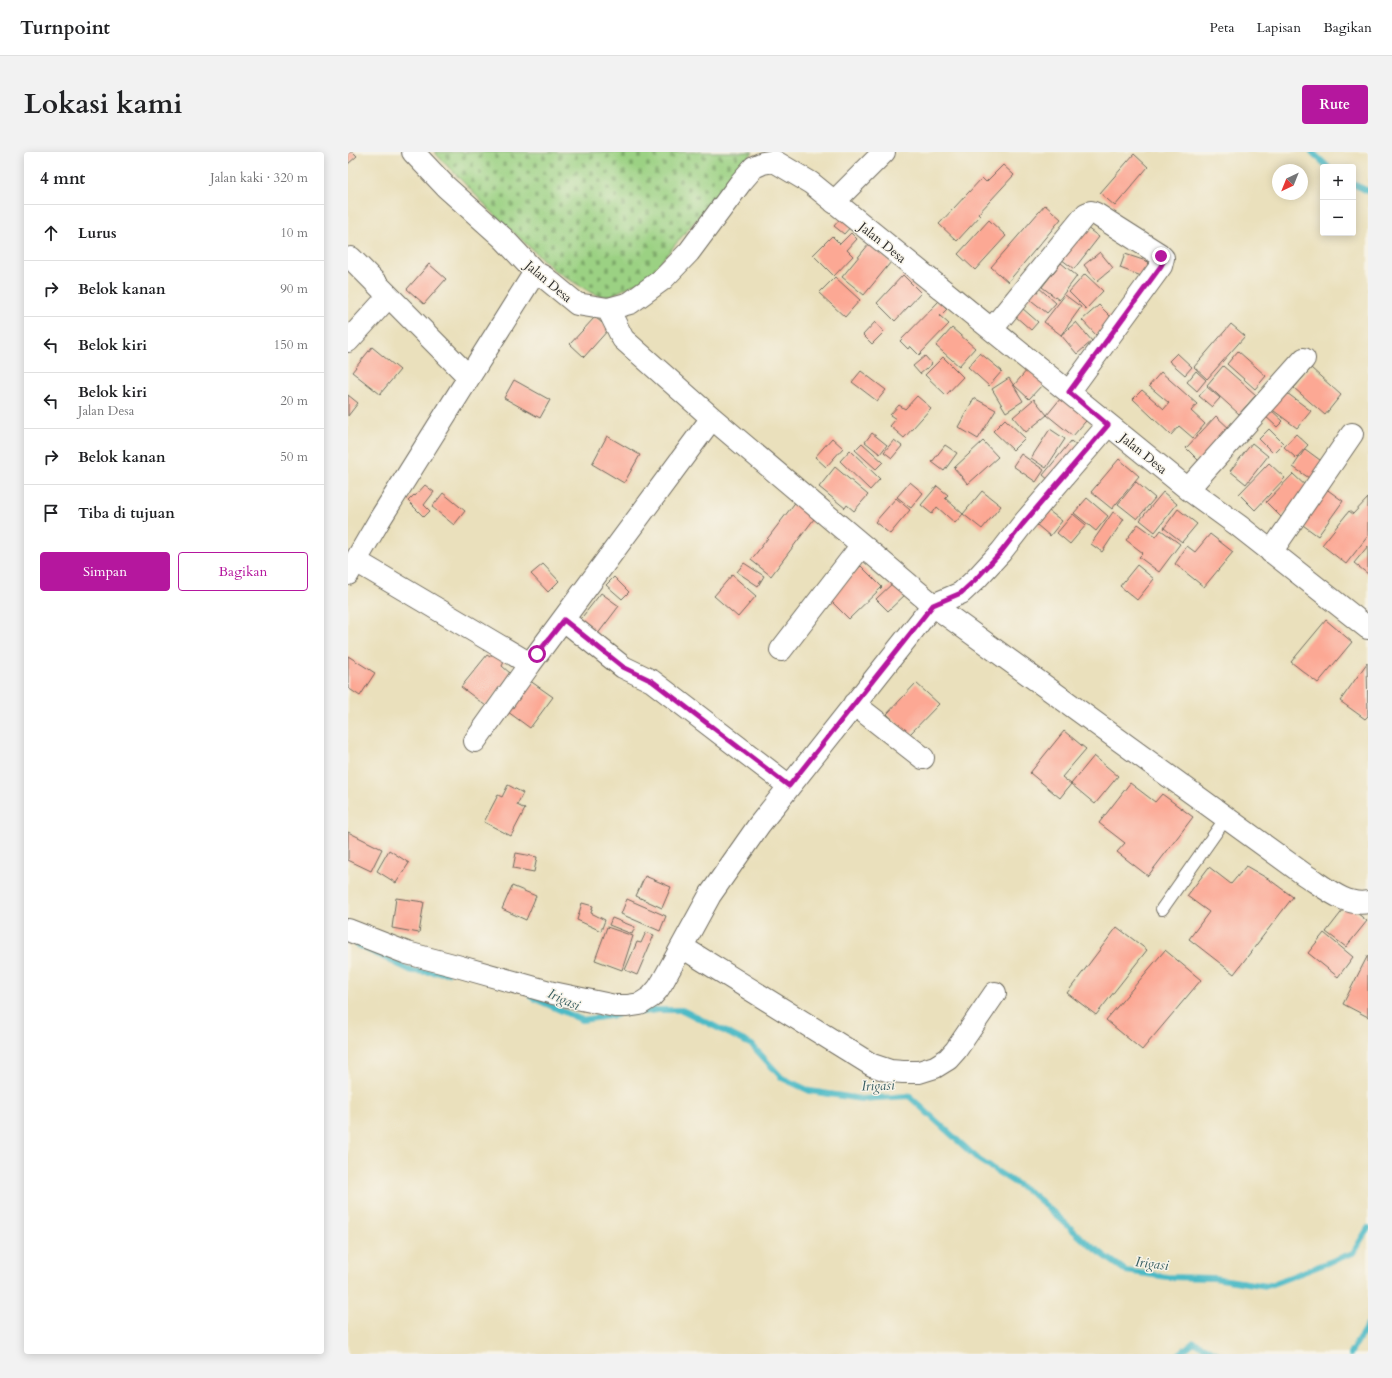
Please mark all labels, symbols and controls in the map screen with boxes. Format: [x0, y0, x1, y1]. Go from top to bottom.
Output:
text: Turnpoint [20, 15, 110, 41]
text: Peta [1209, 18, 1235, 37]
text: Lapisan [1257, 18, 1301, 37]
text: Bagikan [1323, 18, 1372, 37]
text: Lokasi kami [24, 85, 182, 123]
button: Rute [1302, 85, 1368, 124]
north arrow [1272, 164, 1308, 200]
map controls [1320, 164, 1356, 236]
button: + [1320, 164, 1356, 200]
text: 4 mnt [40, 167, 85, 190]
text: Jalan kaki · 320 m [210, 169, 308, 187]
button: − [1320, 200, 1356, 236]
street label: Jalan Desa [853, 217, 910, 268]
icon: ahead [40, 222, 62, 244]
text: Lurus [78, 223, 117, 243]
text: 10 m [280, 224, 308, 242]
route end [1152, 247, 1170, 265]
street label: Jalan Desa [519, 256, 576, 307]
icon: right [40, 278, 62, 300]
text: Belok kanan [78, 279, 166, 299]
text: 90 m [280, 280, 308, 298]
icon: left [40, 334, 62, 356]
text: Belok kiri [78, 335, 147, 355]
text: 150 m [274, 336, 308, 354]
text: Belok kiri [78, 382, 147, 402]
icon: left [40, 390, 62, 412]
text: 20 m [280, 392, 308, 410]
text: Jalan Desa [78, 402, 134, 420]
street label: Jalan Desa [1114, 428, 1171, 479]
icon: right [40, 446, 62, 468]
text: Belok kanan [78, 447, 166, 467]
text: 50 m [280, 448, 308, 466]
icon: arrive [40, 502, 62, 524]
text: Tiba di tujuan [78, 503, 175, 523]
button: Simpan [40, 552, 170, 591]
button: Bagikan [178, 552, 308, 591]
route start [528, 645, 546, 663]
water label: Irigasi [545, 984, 583, 1015]
water label: Irigasi [861, 1075, 895, 1096]
water label: Irigasi [1134, 1252, 1170, 1275]

